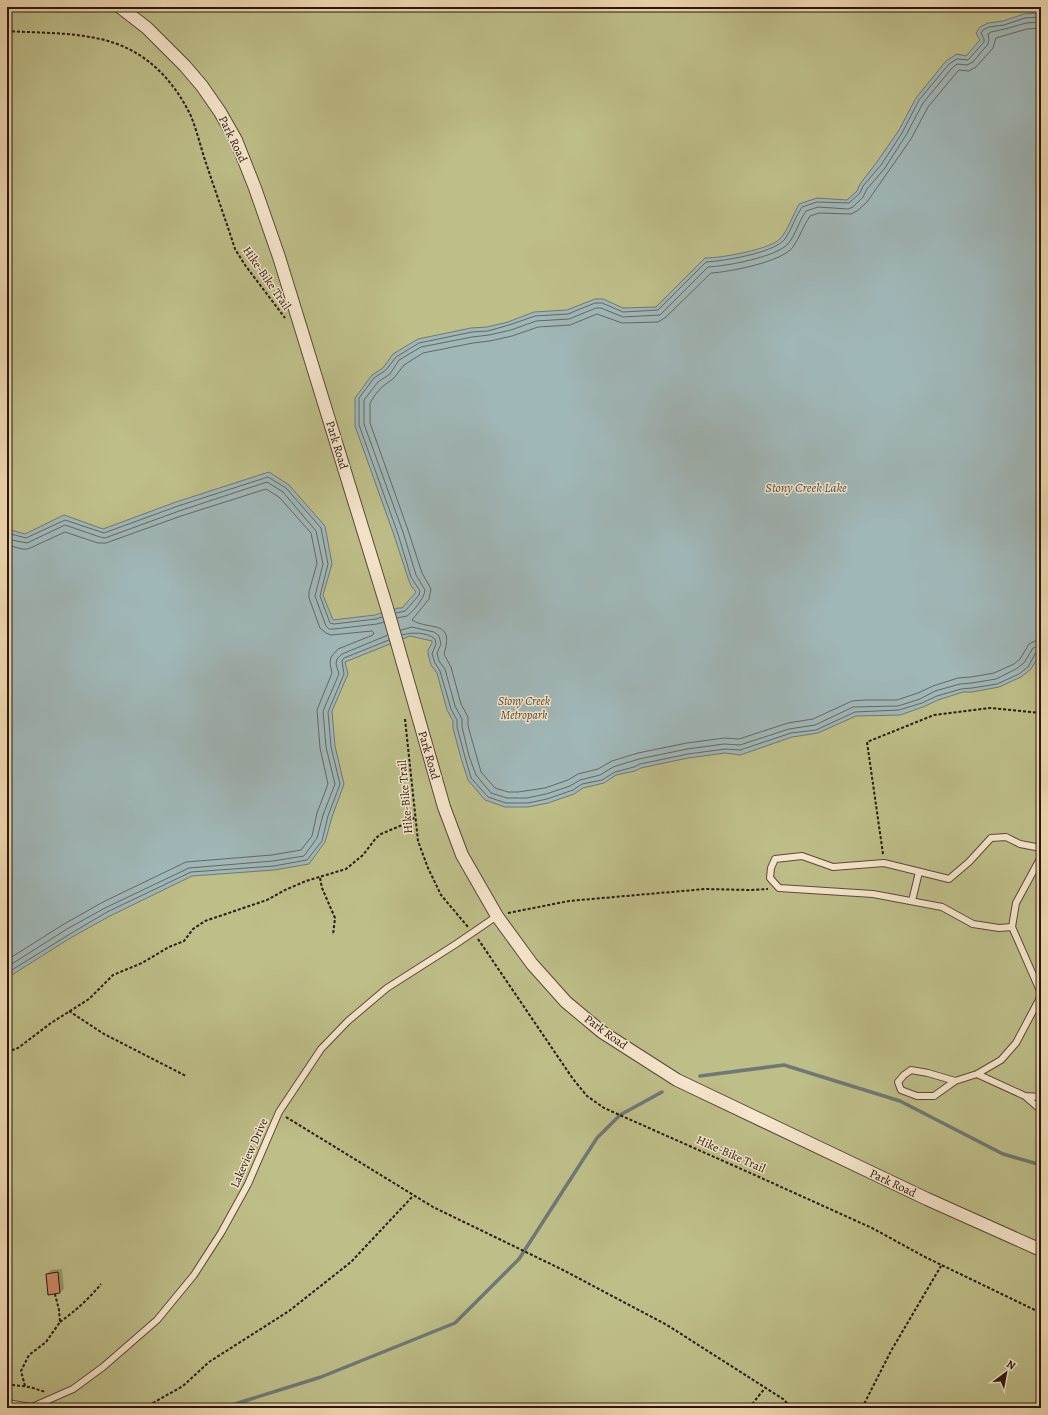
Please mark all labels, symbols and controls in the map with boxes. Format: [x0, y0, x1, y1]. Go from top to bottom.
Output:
street label: Park Road [215, 113, 251, 165]
street label: Hike-Bike Trail [239, 243, 295, 313]
street label: Park Road [322, 419, 352, 472]
water label: Stony Creek Lake [765, 479, 847, 496]
park label: Stony Creek Metropark [498, 693, 551, 723]
street label: Park Road [414, 729, 444, 782]
street label: Hike-Bike Trail [394, 759, 416, 835]
street label: Park Road [581, 1011, 631, 1053]
street label: Lakeview Drive [227, 1116, 271, 1190]
street label: Hike-Bike Trail [694, 1132, 768, 1176]
street label: Park Road [867, 1165, 919, 1201]
north arrow [986, 1353, 1026, 1393]
text: N [1004, 1356, 1018, 1373]

